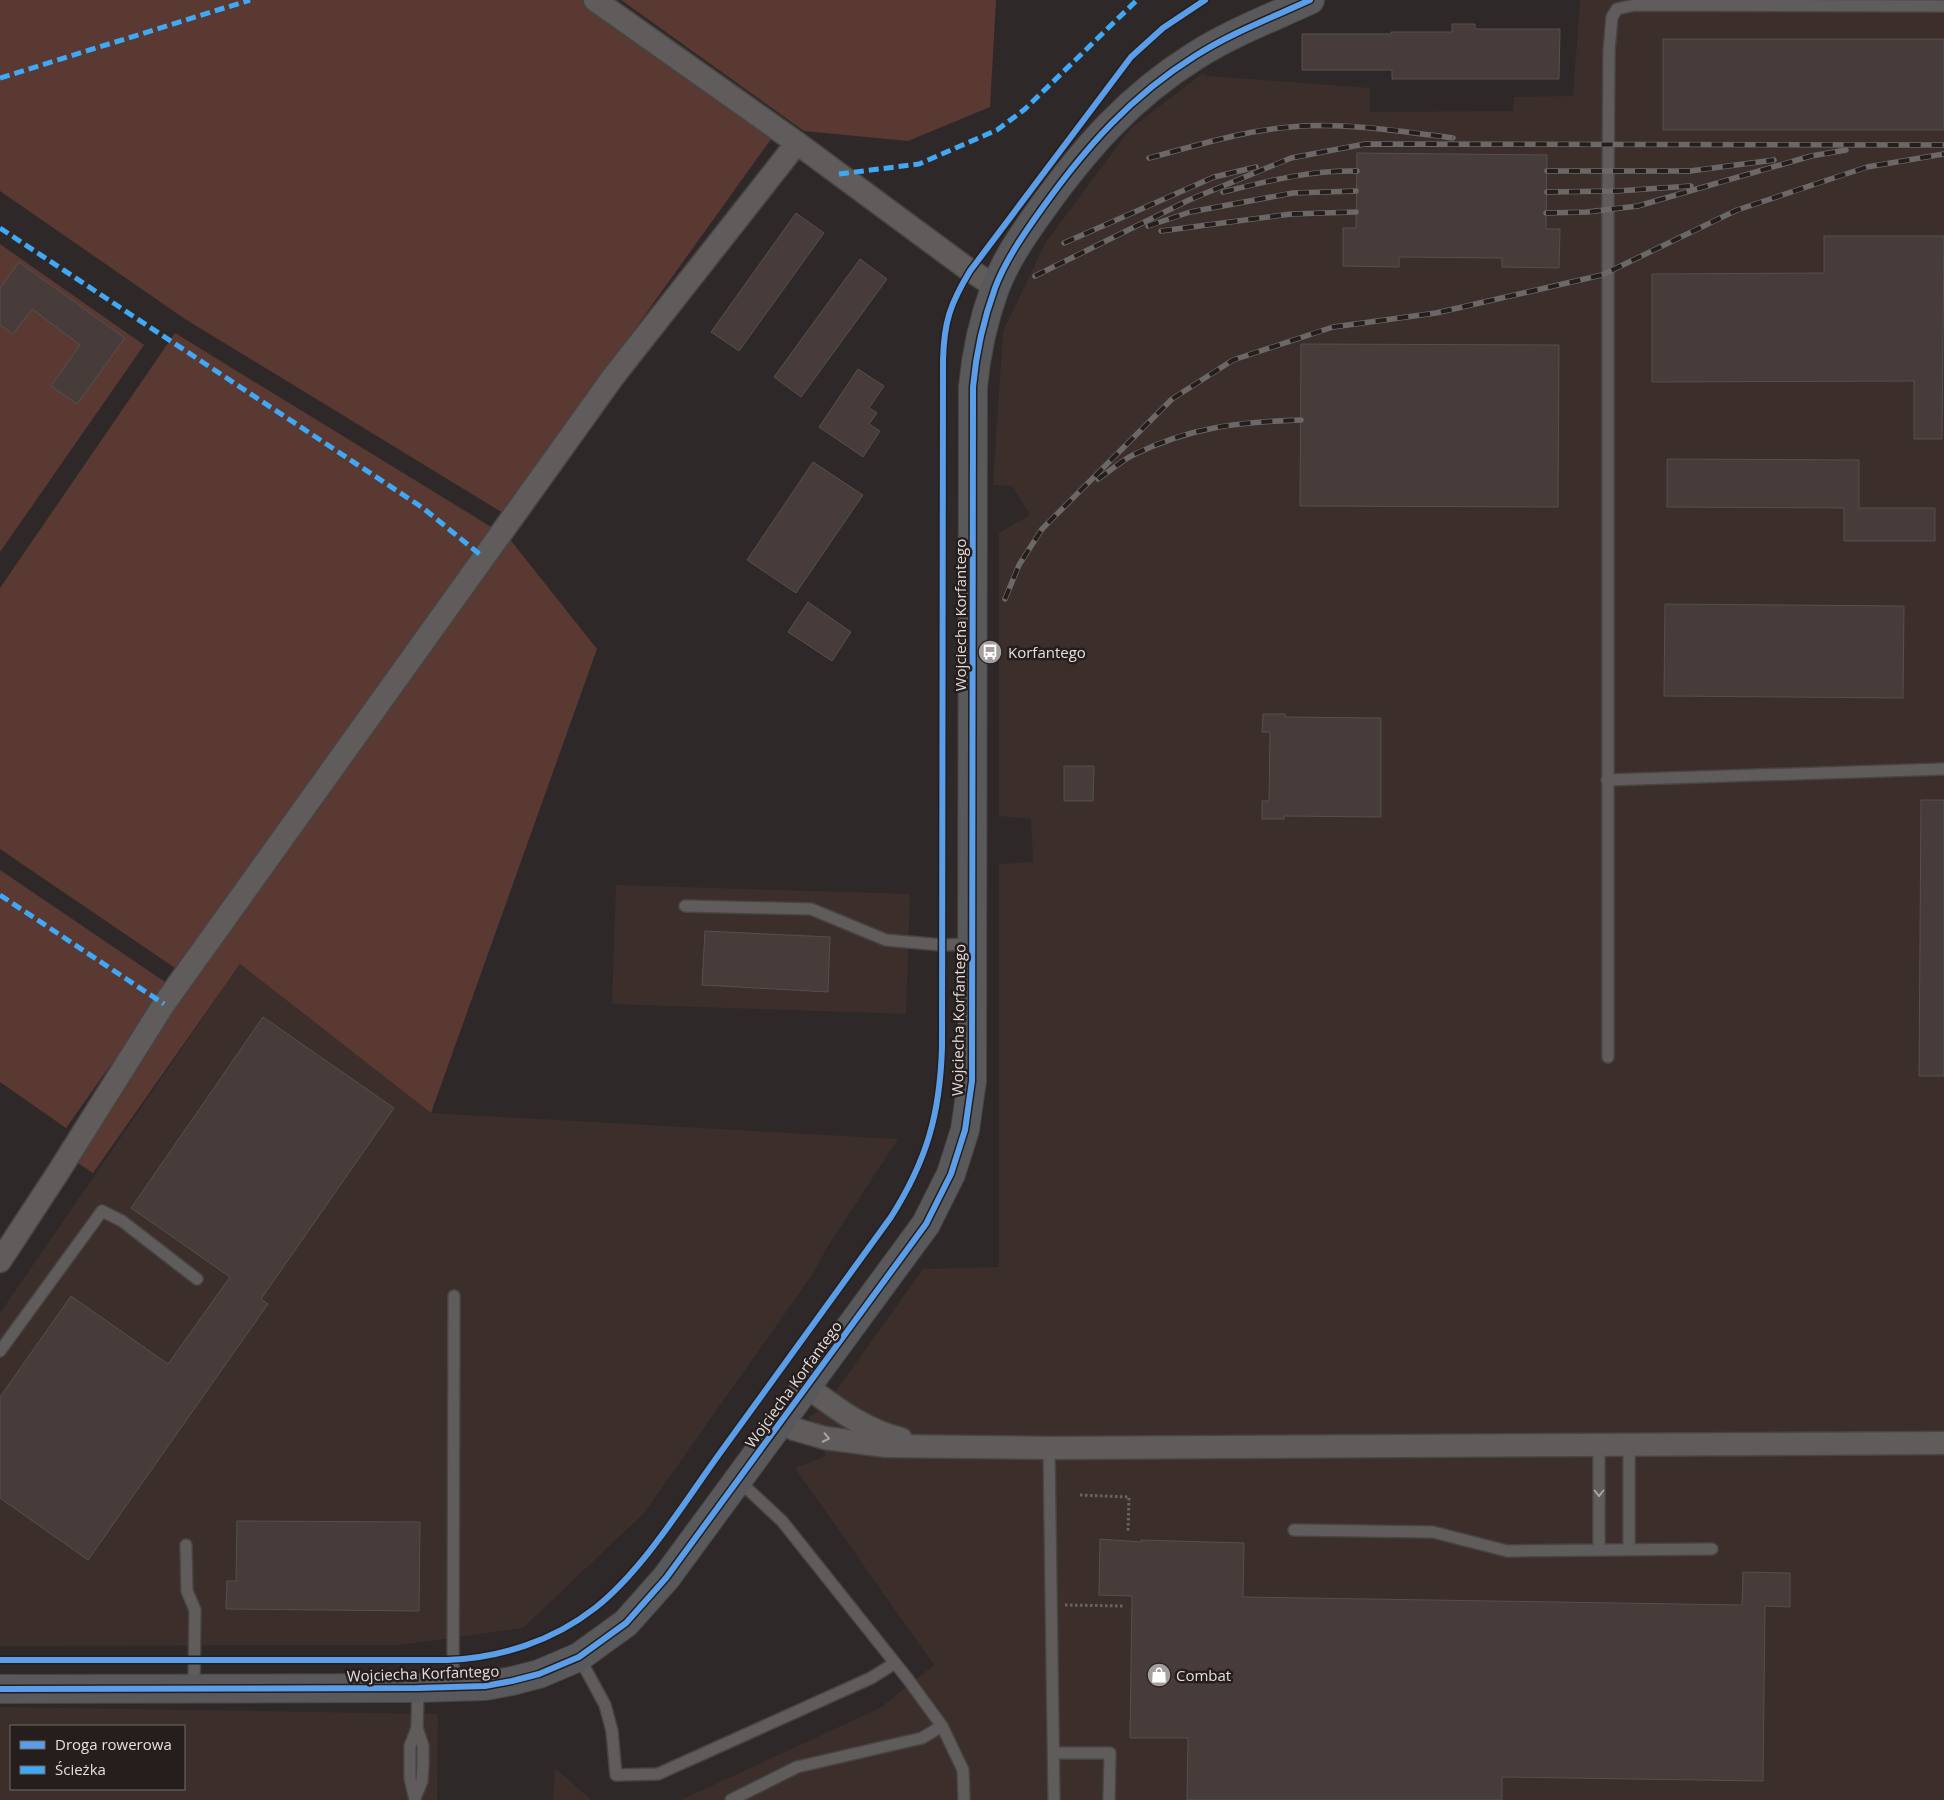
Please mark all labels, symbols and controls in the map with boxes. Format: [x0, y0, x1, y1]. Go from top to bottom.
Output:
street label: Wojciecha Korfantego [950, 539, 970, 691]
bus stop icon: Korfantego [977, 639, 1003, 665]
place label: Korfantego [1008, 642, 1086, 662]
street label: Wojciecha Korfantego [947, 944, 969, 1096]
street label: Wojciecha Korfantego [740, 1316, 846, 1452]
one-way arrow [821, 1432, 830, 1443]
one-way arrow [1594, 1490, 1604, 1498]
street label: Wojciecha Korfantego [346, 1660, 500, 1686]
shop icon: Combat [1146, 1662, 1172, 1688]
place label: Combat [1176, 1665, 1231, 1685]
legend [10, 1725, 185, 1790]
text: Droga rowerowa [55, 1734, 172, 1754]
text: Ścieżka [55, 1759, 106, 1779]

